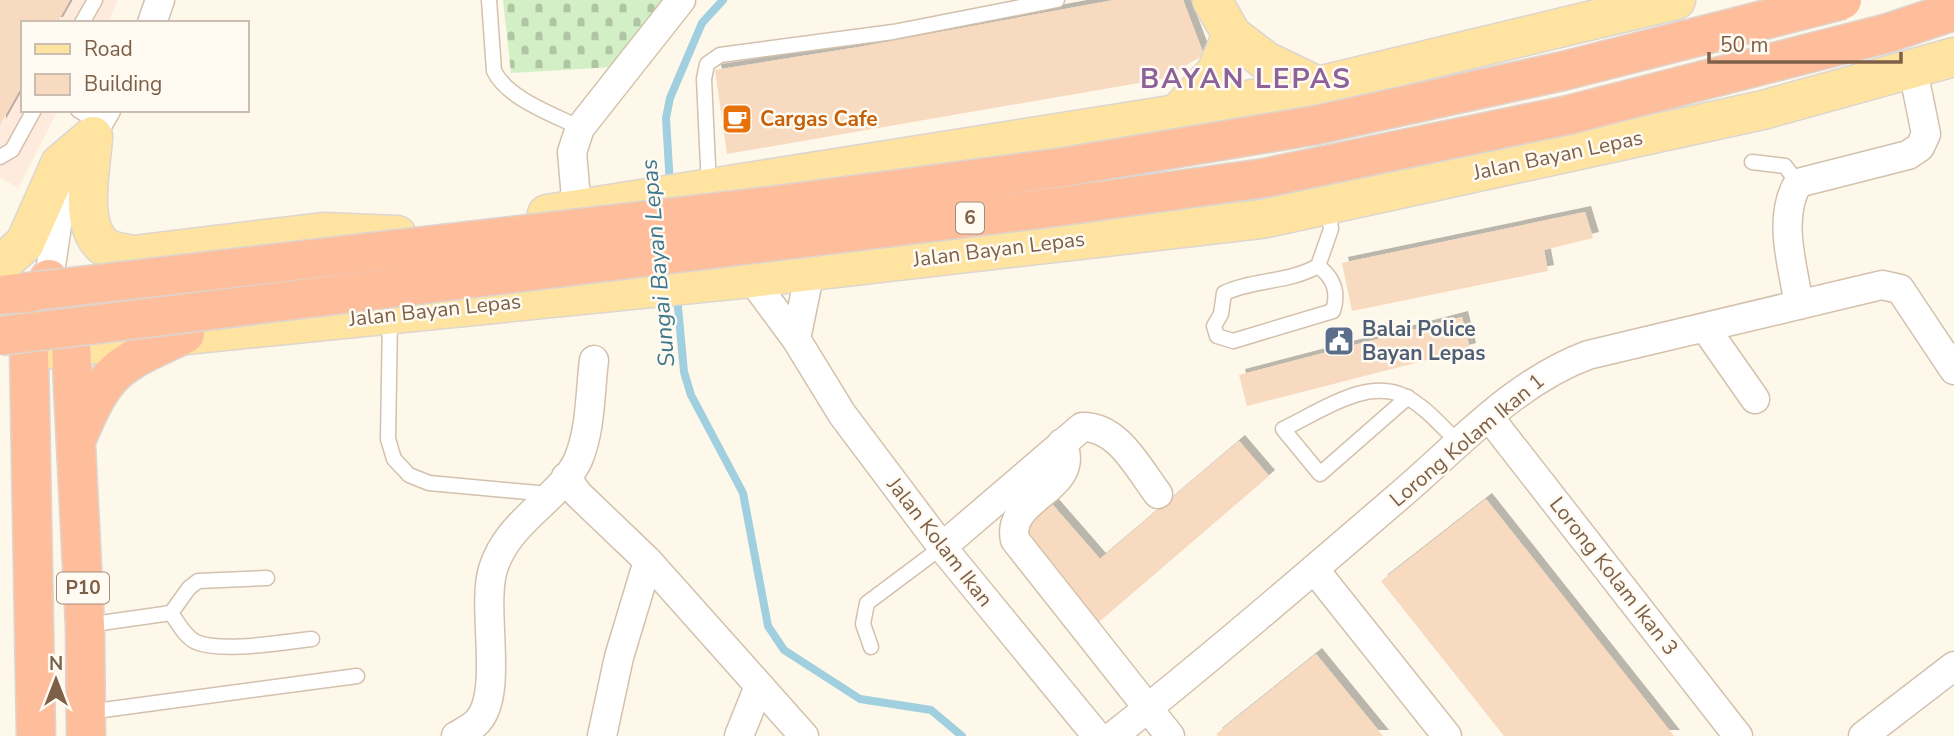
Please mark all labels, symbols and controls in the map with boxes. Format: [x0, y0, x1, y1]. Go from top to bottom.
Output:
legend [21, 21, 248, 112]
scale bar [1709, 21, 1902, 65]
text: 50 m [1720, 31, 1769, 59]
text: Road [84, 35, 133, 63]
district label: BAYAN LEPAS [1140, 60, 1352, 98]
text: Building [84, 70, 162, 98]
cafe icon: Cargas Cafe [720, 102, 754, 136]
place label: Cargas Cafe [760, 105, 878, 133]
street label: Jalan Bayan Lepas [1470, 123, 1645, 187]
water label: Sungai Bayan Lepas [633, 158, 683, 368]
road number: 6 [956, 202, 984, 233]
street label: Jalan Bayan Lepas [911, 225, 1086, 274]
street label: Jalan Bayan Lepas [347, 287, 522, 333]
place label: Balai Police Bayan Lepas [1362, 315, 1486, 367]
public building icon: Balai Police Bayan Lepas [1322, 324, 1356, 358]
street label: Lorong Kolam Ikan 1 [1384, 367, 1550, 513]
street label: Jalan Kolam Ikan [880, 471, 999, 612]
street label: Lorong Kolam Ikan 3 [1543, 491, 1685, 661]
road number: P10 [57, 572, 109, 604]
north arrow [21, 645, 91, 715]
text: N [49, 651, 63, 677]

